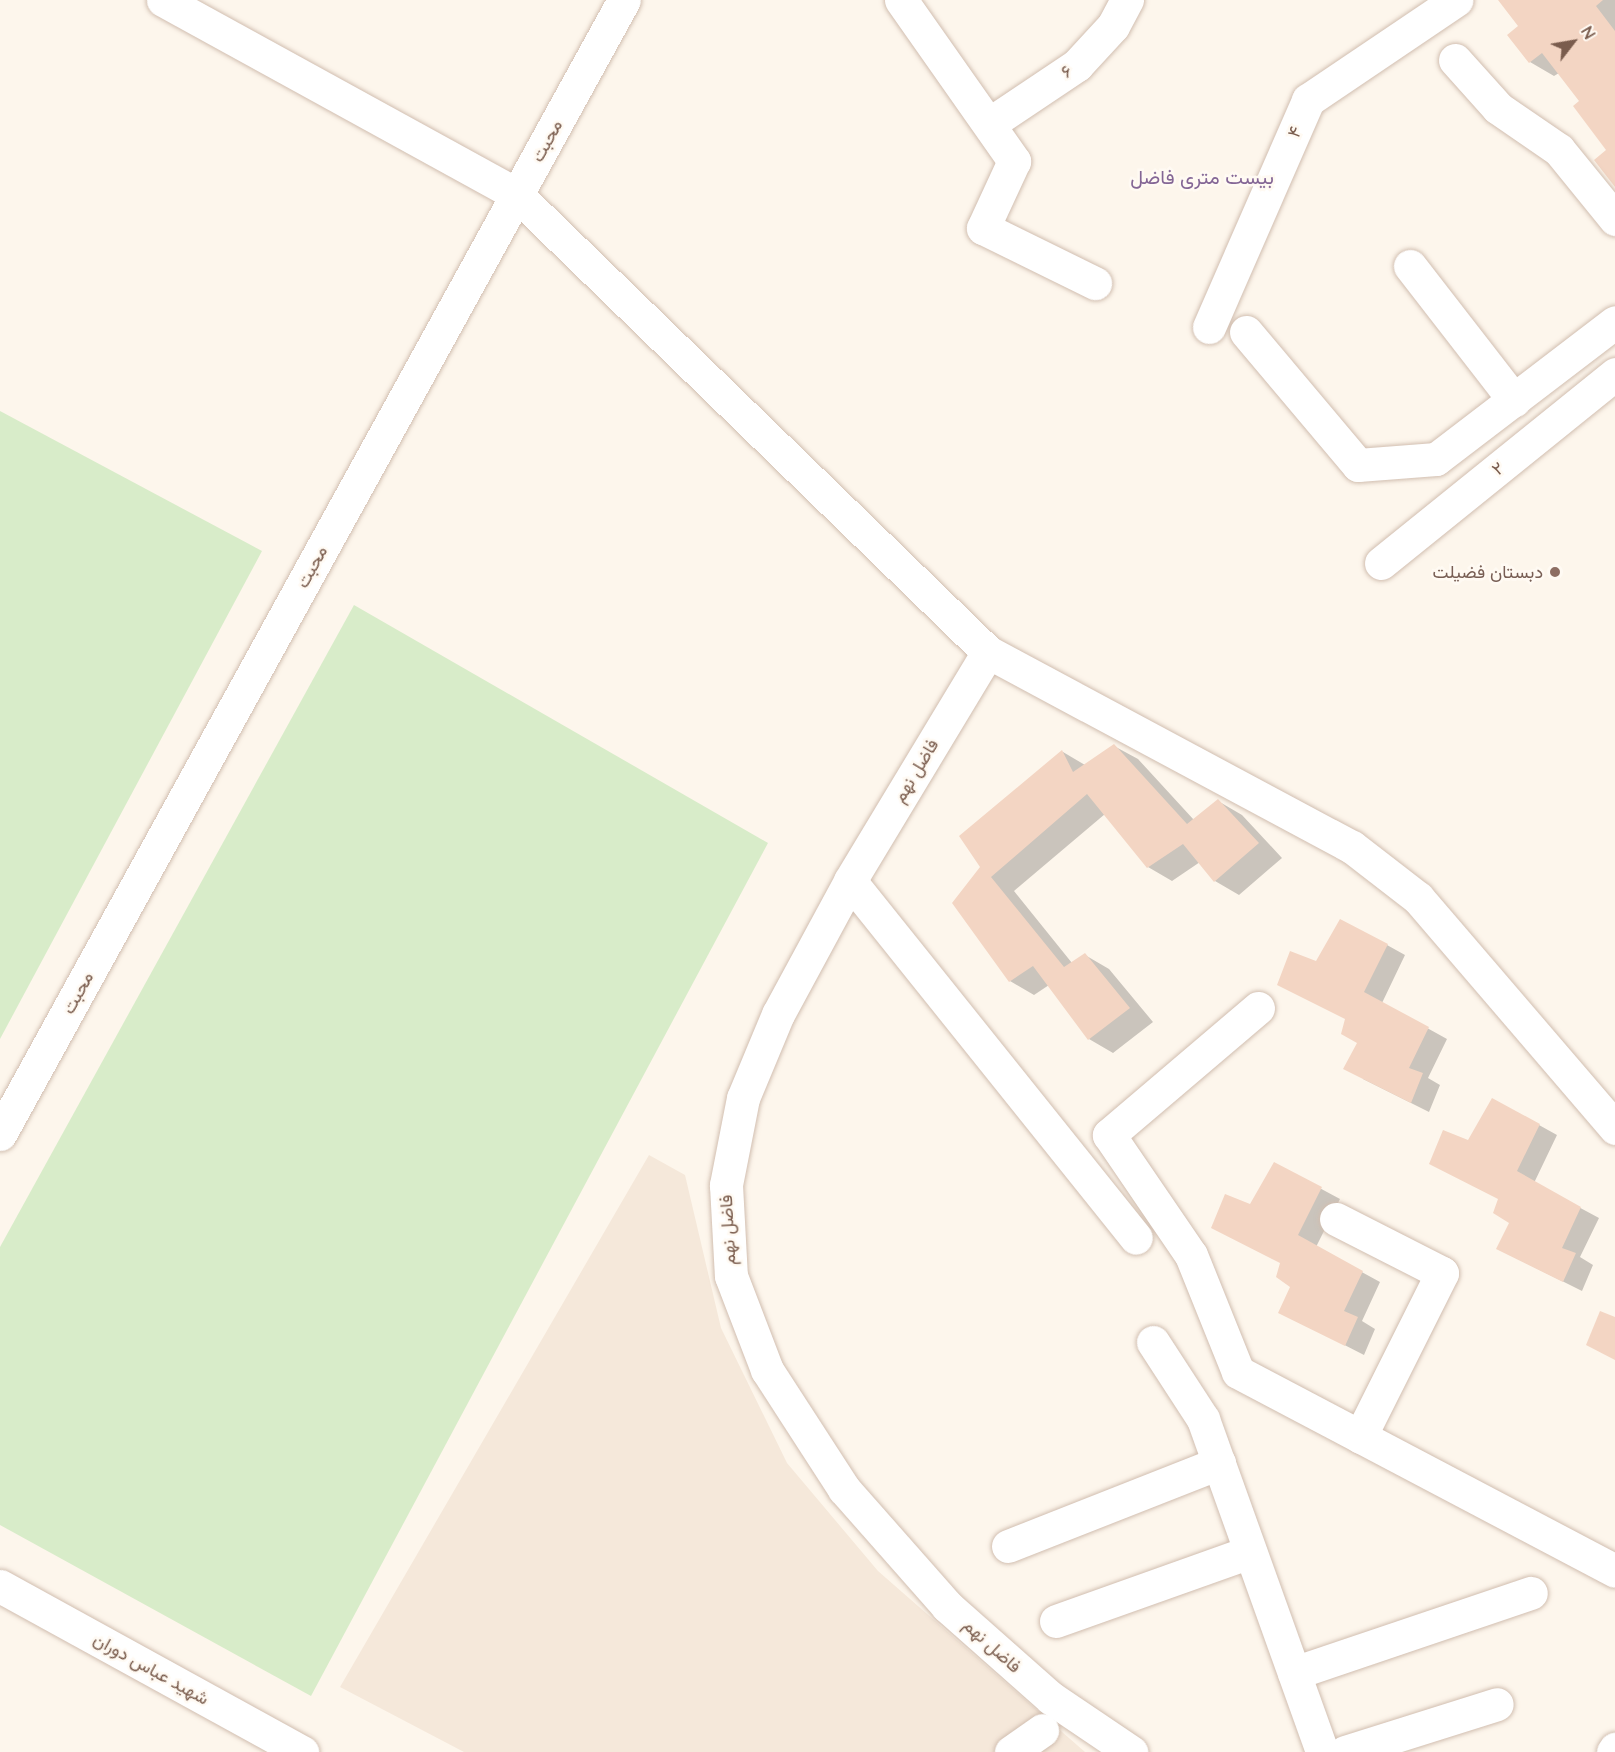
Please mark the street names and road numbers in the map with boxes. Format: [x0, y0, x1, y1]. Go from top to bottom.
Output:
street label: ۶ [1057, 61, 1077, 83]
street label: محبت [527, 116, 567, 166]
street label: ۴ [1283, 123, 1307, 141]
street label: ۲ [1488, 458, 1508, 480]
street label: محبت [292, 542, 332, 592]
street label: فاضل نهم [889, 735, 943, 807]
street label: محبت [58, 968, 98, 1018]
street label: فاضل نهم [715, 1194, 741, 1266]
street label: فاضل نهم [959, 1614, 1025, 1678]
street label: شهید عباس دوران [90, 1628, 212, 1710]

